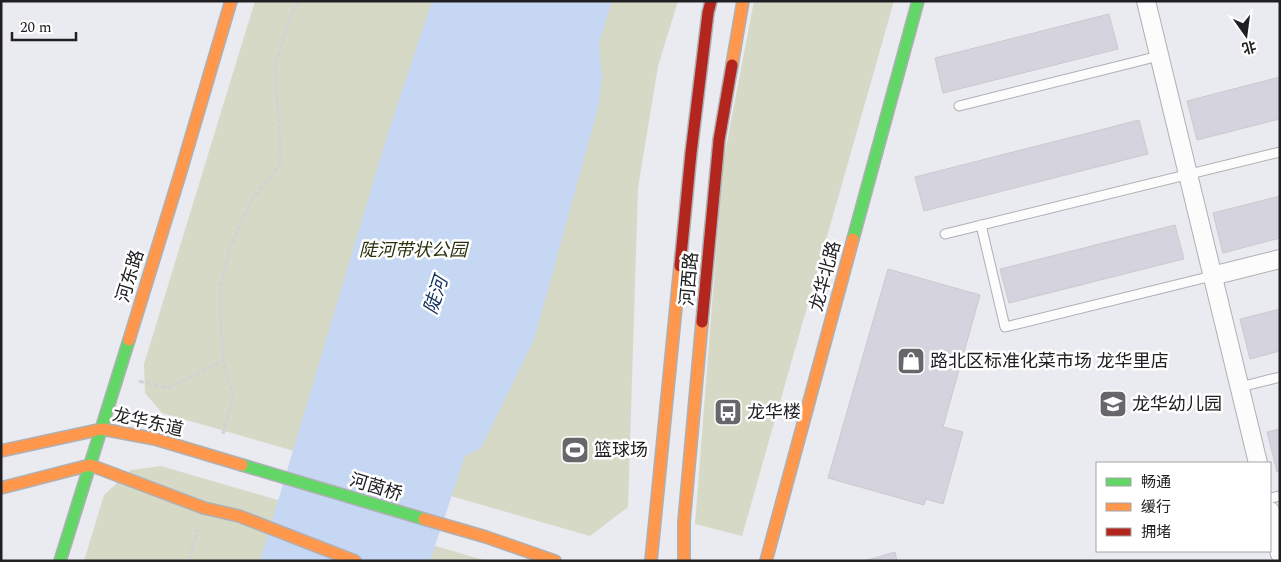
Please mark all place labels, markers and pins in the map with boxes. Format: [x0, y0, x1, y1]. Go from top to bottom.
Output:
shop icon: 路北区标准化菜市场 龙华里店 [896, 346, 926, 376]
place label: 路北区标准化菜市场 龙华里店 [930, 348, 1169, 375]
school or university icon: 龙华幼儿园 [1098, 389, 1128, 419]
place label: 龙华幼儿园 [1132, 391, 1222, 418]
bus stop icon: 龙华楼 [713, 397, 743, 427]
place label: 龙华楼 [747, 399, 801, 426]
sports icon: 篮球场 [560, 435, 590, 465]
place label: 篮球场 [594, 437, 648, 464]

